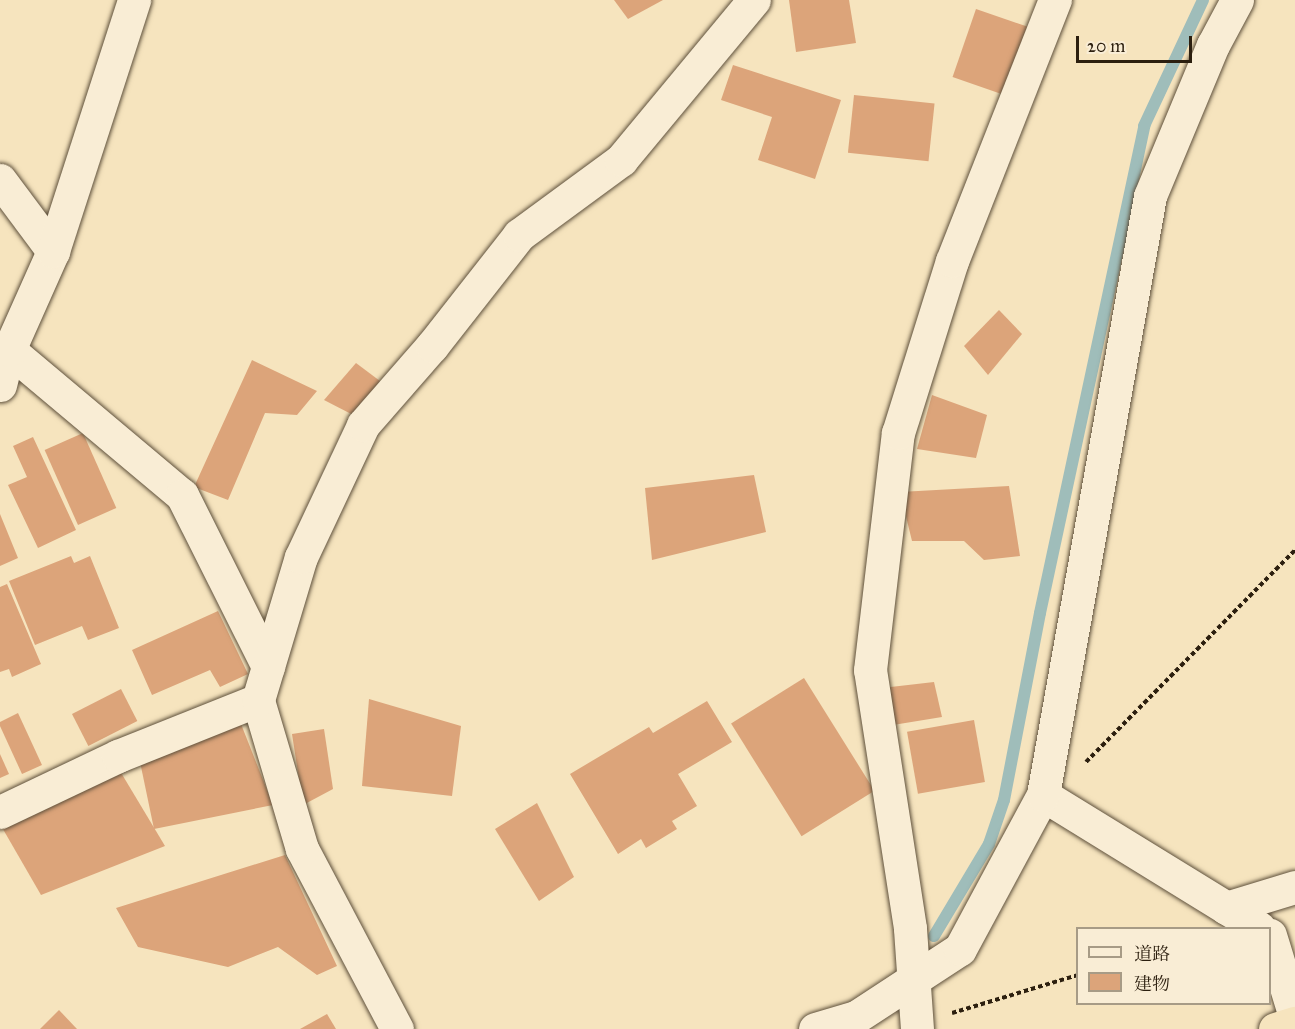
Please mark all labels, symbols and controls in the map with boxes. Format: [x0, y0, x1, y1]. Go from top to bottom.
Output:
scale bar [1079, 24, 1194, 62]
text: 20 m [1087, 35, 1125, 57]
legend [1076, 927, 1271, 1005]
text: 道路 [1134, 943, 1170, 965]
text: 建物 [1134, 973, 1170, 995]

